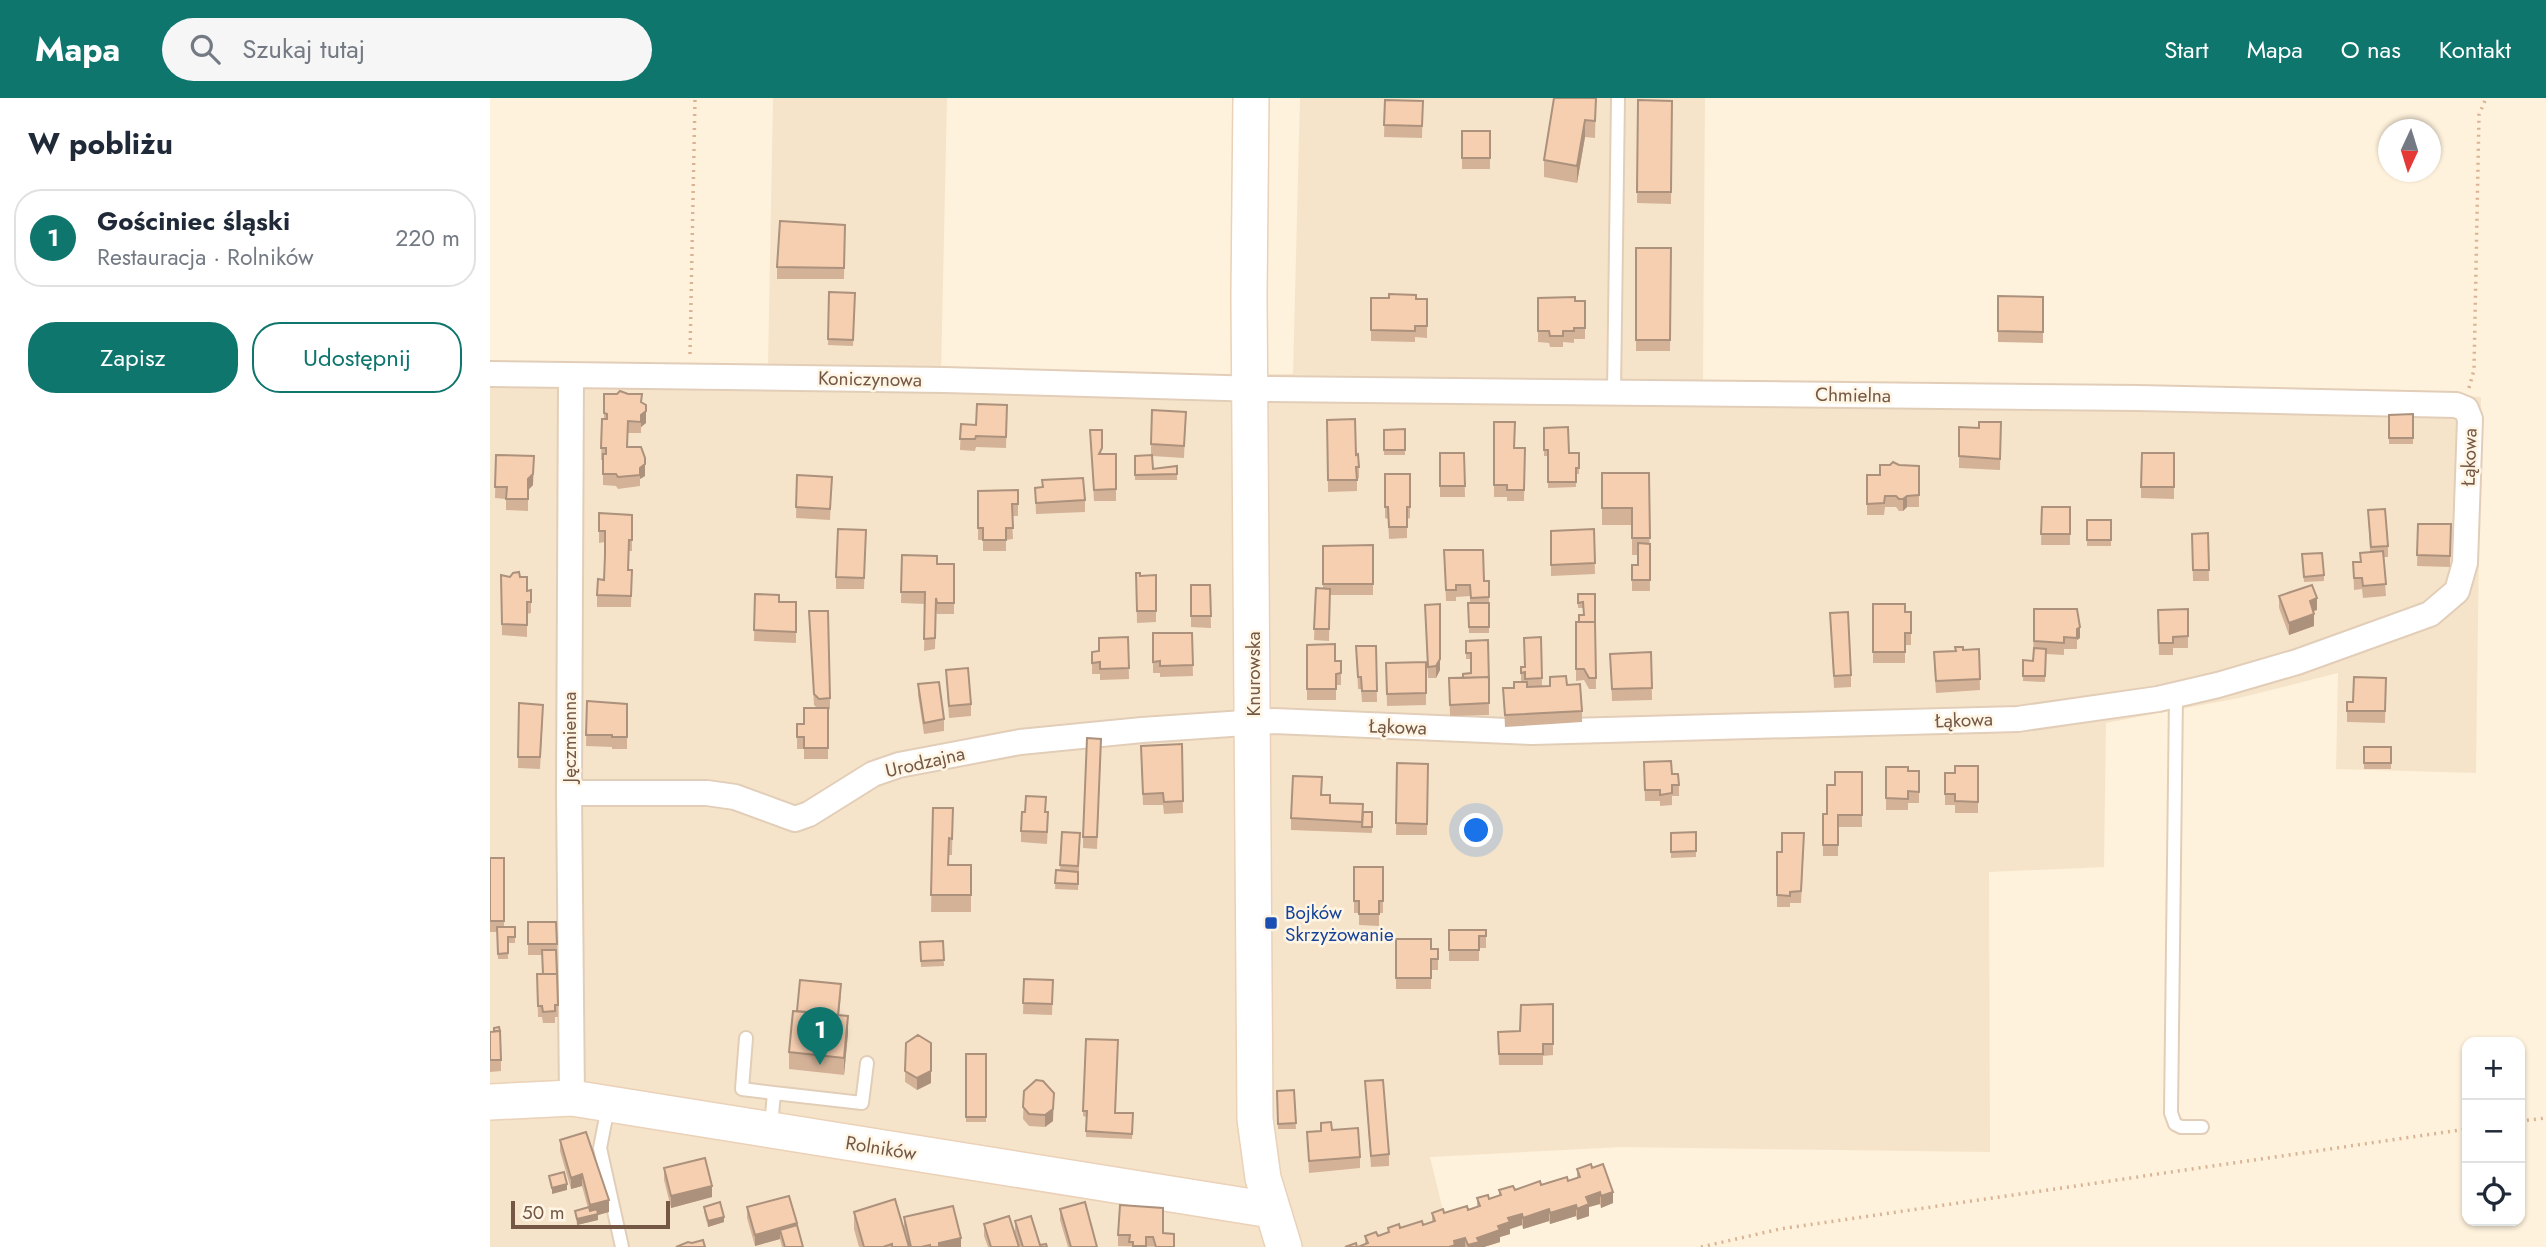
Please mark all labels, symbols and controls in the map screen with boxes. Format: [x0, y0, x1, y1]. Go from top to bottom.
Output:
search box [162, 18, 652, 81]
text: Mapa [35, 26, 120, 73]
icon: search [186, 30, 224, 68]
text: Szukaj tutaj [242, 30, 365, 68]
text: Start [2164, 32, 2209, 67]
text: Mapa [2247, 32, 2303, 67]
text: O nas [2341, 32, 2401, 67]
text: Kontakt [2439, 32, 2511, 67]
north arrow [2378, 119, 2441, 182]
text: W pobliżu [28, 122, 173, 165]
text: Gościniec śląski [97, 202, 290, 240]
text: 1 [47, 221, 59, 255]
text: 220 m [395, 221, 460, 255]
text: Restauracja · Rolników [97, 240, 314, 274]
button: Zapisz [28, 322, 238, 393]
button: Udostępnij [252, 322, 462, 393]
street label: Koniczynowa [818, 365, 922, 393]
street label: Chmielna [1815, 381, 1891, 409]
street label: Łąkowa [2454, 428, 2484, 487]
street label: Knurowska [1240, 631, 1267, 717]
street label: Jęczmienna [556, 692, 583, 785]
street label: Łąkowa [1934, 705, 1993, 735]
street label: Łąkowa [1368, 712, 1427, 742]
street label: Urodzajna [882, 740, 968, 784]
your location [1459, 813, 1493, 847]
place label: Bojków Skrzyżowanie [1285, 899, 1394, 948]
marker: Bojków Skrzyżowanie [1263, 915, 1279, 931]
pin: 1 [797, 1007, 843, 1065]
map controls [2462, 1037, 2525, 1226]
button: + [2462, 1037, 2525, 1100]
button: − [2462, 1100, 2525, 1163]
street label: Rolników [844, 1129, 918, 1167]
button: locate [2462, 1163, 2525, 1226]
scale bar [511, 1198, 670, 1230]
text: 50 m [522, 1199, 565, 1226]

